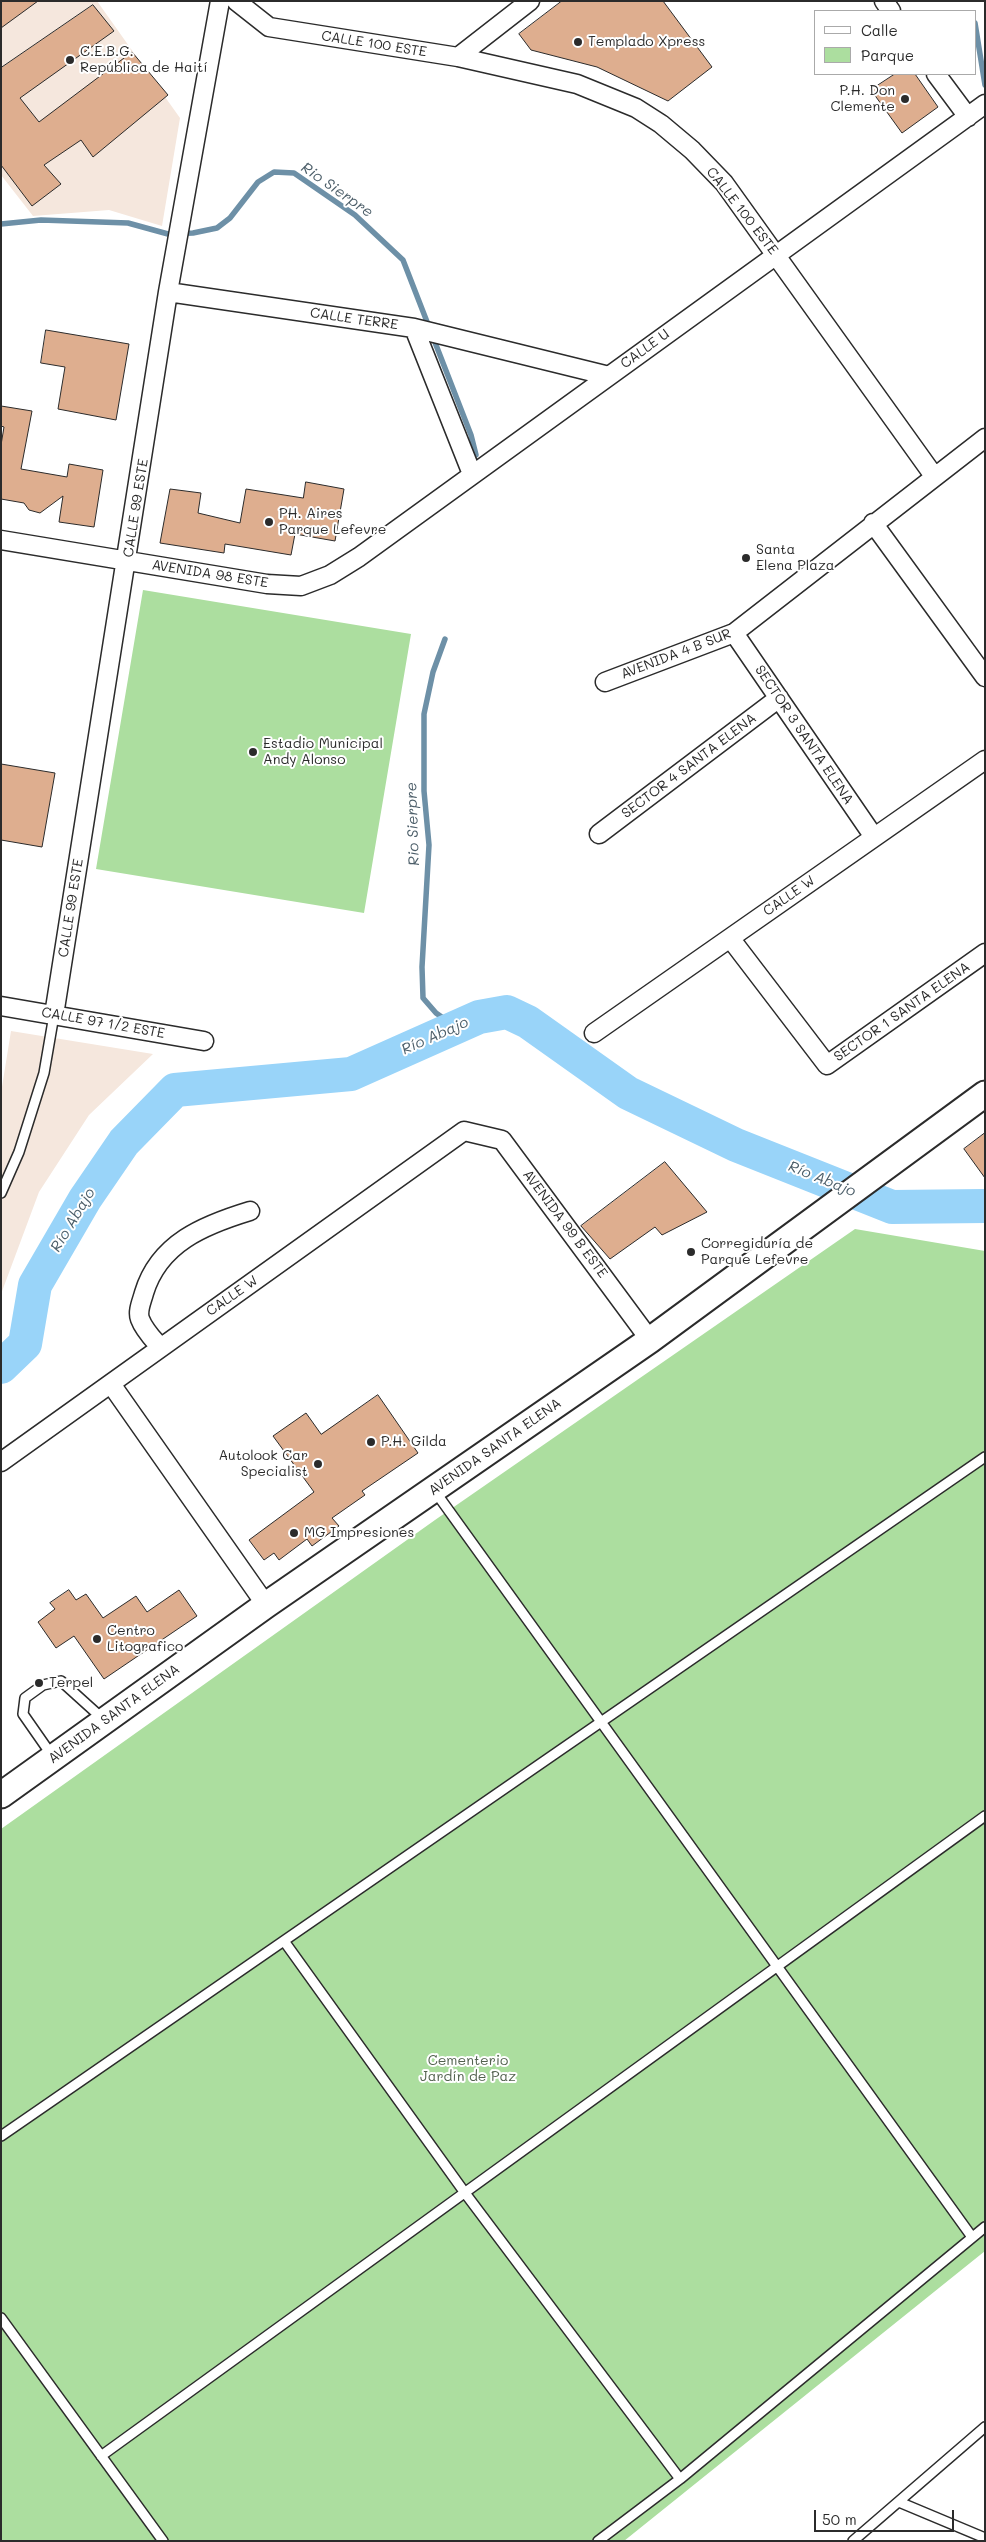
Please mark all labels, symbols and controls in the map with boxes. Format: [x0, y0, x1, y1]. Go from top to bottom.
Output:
legend [814, 10, 976, 75]
text: Calle [861, 20, 898, 40]
street label: CALLE 100 ESTE [320, 27, 428, 61]
place label: Templado Xpress [588, 34, 705, 50]
marker: Templado Xpress [572, 36, 584, 48]
place label: C.E.B.G. República de Haití [80, 44, 208, 76]
text: Parque [861, 45, 914, 65]
marker: C.E.B.G. República de Haití [64, 54, 76, 66]
place label: P.H. Don Clemente [830, 83, 895, 115]
marker: P.H. Don Clemente [899, 93, 911, 105]
water label: Rio Sierpre [298, 159, 376, 221]
street label: CALLE 100 ESTE [703, 164, 781, 258]
street label: CALLE TERRE [309, 305, 399, 333]
street label: CALLE U [617, 326, 673, 372]
street label: CALLE 99 ESTE [120, 457, 152, 559]
place label: PH. Aires Parque Lefevre [279, 506, 386, 538]
marker: PH. Aires Parque Lefevre [263, 516, 275, 528]
place label: Santa Elena Plaza [756, 542, 834, 574]
marker: Santa Elena Plaza [740, 552, 752, 564]
street label: AVENIDA 98 ESTE [151, 556, 269, 592]
street label: AVENIDA 4 B SUR [618, 625, 734, 683]
street label: SECTOR 3 SANTA ELENA [751, 662, 857, 808]
street label: SECTOR 4 SANTA ELENA [618, 710, 760, 822]
place label: Estadio Municipal Andy Alonso [263, 736, 383, 769]
marker: Estadio Municipal Andy Alonso [247, 746, 259, 758]
water label: Rio Sierpre [403, 782, 423, 866]
street label: CALLE 99 ESTE [55, 857, 87, 959]
street label: CALLE W [760, 872, 818, 920]
street label: SECTOR 1 SANTA ELENA [831, 959, 973, 1065]
street label: CALLE 97 1/2 ESTE [40, 1004, 166, 1042]
water label: Río Abajo [399, 1013, 471, 1059]
water label: Río Abajo [786, 1157, 858, 1201]
street label: AVENIDA 99 B ESTE [519, 1167, 611, 1281]
water label: Río Abajo [47, 1185, 99, 1255]
place label: Corregiduría de Parque Lefevre [701, 1236, 813, 1268]
marker: Corregiduría de Parque Lefevre [685, 1246, 697, 1258]
street label: CALLE W [203, 1272, 261, 1320]
street label: AVENIDA SANTA ELENA [425, 1395, 565, 1499]
place label: P.H. Gilda [381, 1434, 447, 1450]
marker: P.H. Gilda [365, 1436, 377, 1448]
place label: Autolook Car Specialist [218, 1448, 308, 1480]
marker: Autolook Car Specialist [312, 1458, 324, 1470]
place label: MG Impresiones [304, 1525, 414, 1541]
marker: MG Impresiones [288, 1527, 300, 1539]
place label: Centro Litografico [107, 1623, 183, 1655]
marker: Centro Litografico [91, 1633, 103, 1645]
street label: AVENIDA SANTA ELENA [45, 1661, 183, 1767]
place label: Terpel [49, 1675, 93, 1691]
marker: Terpel [33, 1677, 45, 1689]
park label: Cementerio Jardín de Paz [420, 2053, 516, 2086]
scale bar [816, 2500, 956, 2532]
text: 50 m [822, 2509, 857, 2529]

